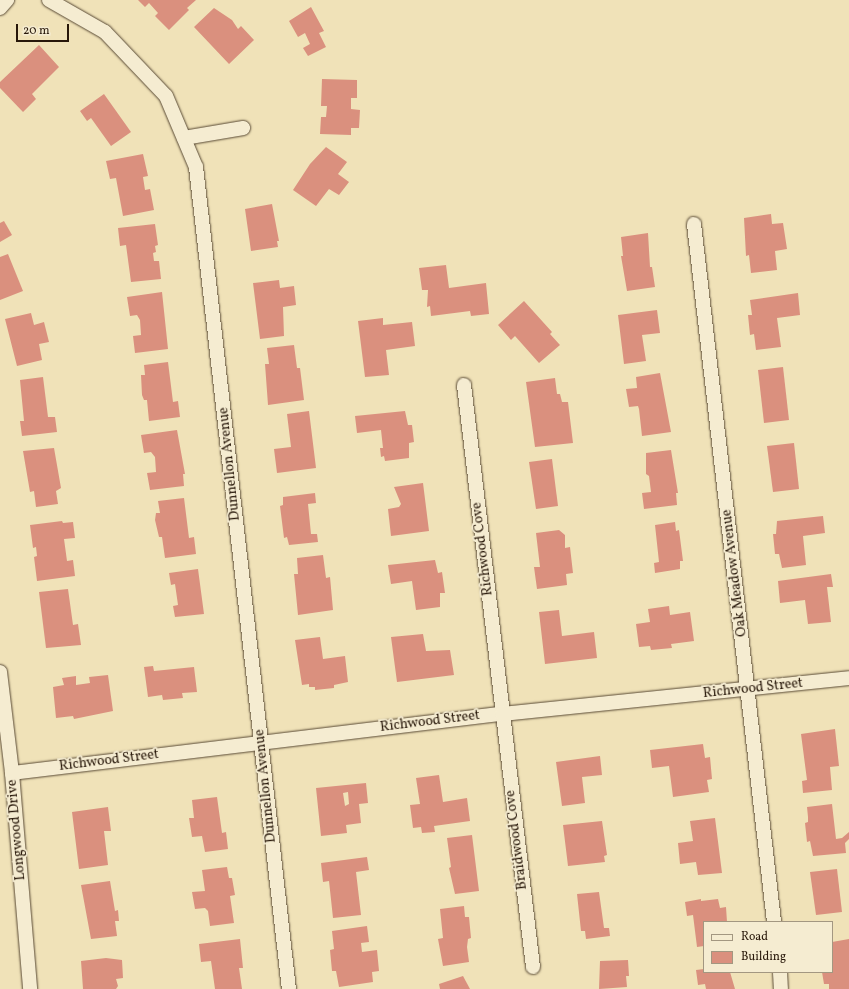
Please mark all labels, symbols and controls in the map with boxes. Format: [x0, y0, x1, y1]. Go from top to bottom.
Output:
scale bar [18, 16, 71, 42]
text: 20 m [23, 23, 50, 39]
street label: Dunnellon Avenue [216, 406, 244, 522]
street label: Richwood Cove [469, 501, 497, 597]
street label: Oak Meadow Avenue [719, 508, 751, 638]
street label: Richwood Street [702, 675, 804, 703]
street label: Richwood Street [379, 708, 481, 736]
street label: Dunnellon Avenue [252, 728, 280, 844]
street label: Richwood Street [58, 747, 160, 775]
street label: Longwood Drive [4, 779, 30, 881]
street label: Braidwood Cove [503, 789, 531, 891]
legend [703, 921, 833, 973]
text: Road [741, 929, 768, 945]
text: Building [741, 949, 786, 965]

